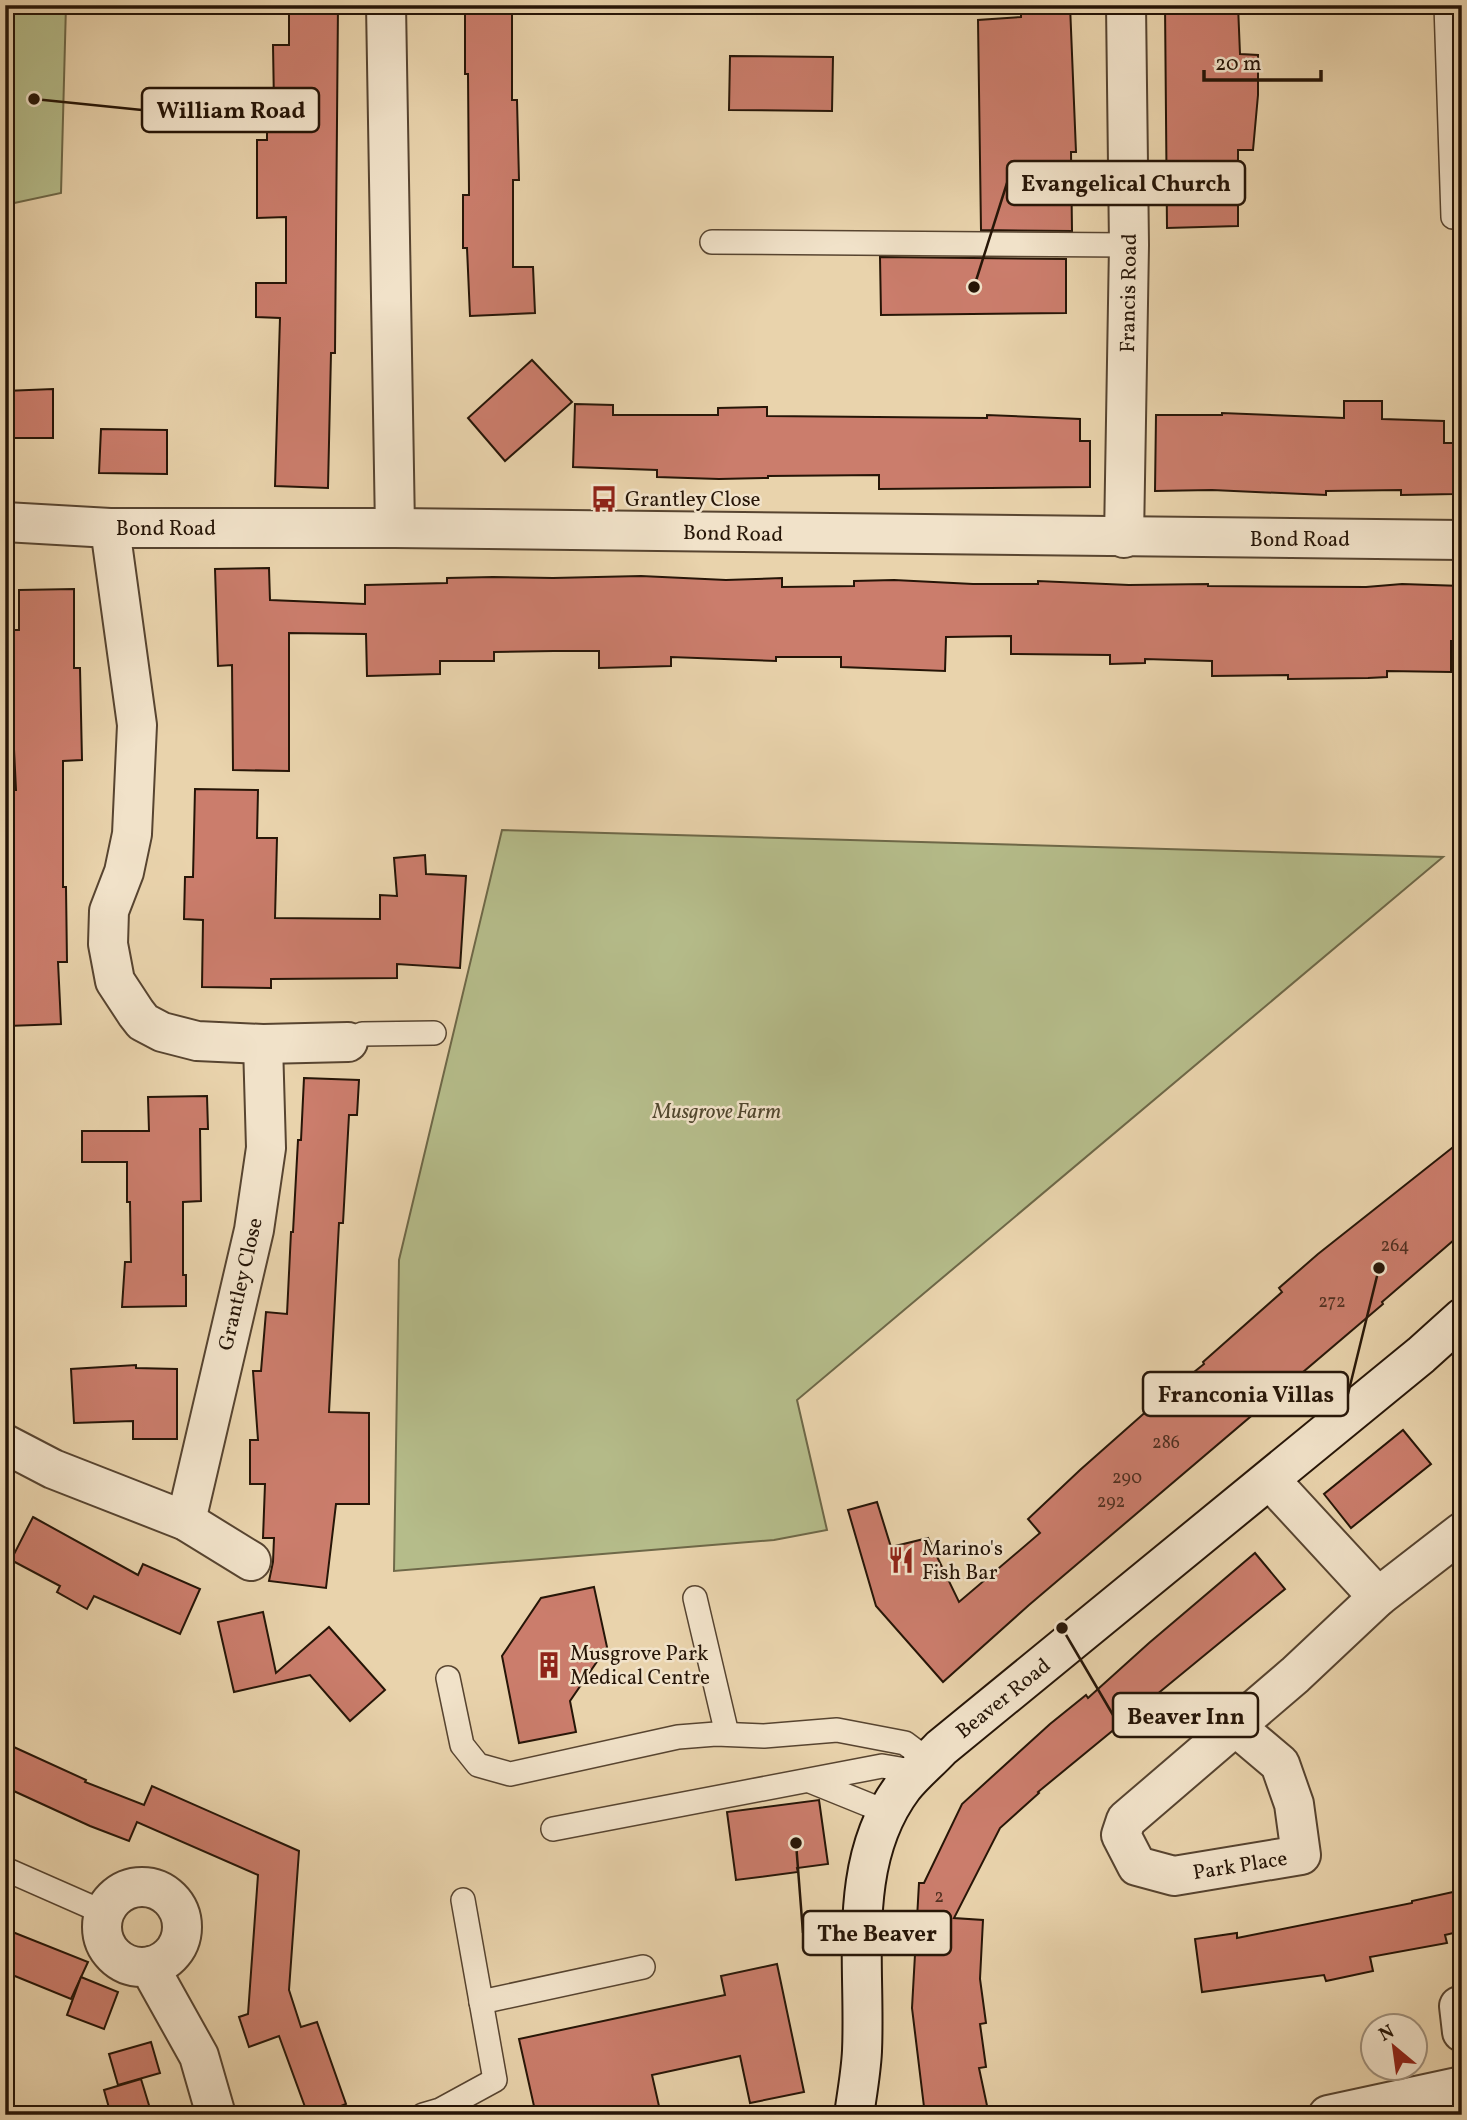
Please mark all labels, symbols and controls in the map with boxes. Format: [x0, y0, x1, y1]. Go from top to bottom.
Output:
scale bar [1204, 38, 1322, 82]
text: 20 m [1215, 50, 1261, 79]
callout: William Road [142, 88, 319, 132]
text: William Road [157, 96, 305, 128]
callout: Evangelical Church [1007, 161, 1245, 205]
text: Evangelical Church [1021, 169, 1231, 201]
street label: Francis Road [1114, 233, 1145, 353]
bus stop icon: Grantley Close [589, 484, 619, 514]
place label: Grantley Close [625, 486, 761, 515]
street label: Bond Road [116, 515, 216, 544]
street label: Bond Road [683, 519, 783, 550]
street label: Bond Road [1250, 526, 1350, 555]
park label: Musgrove Farm [652, 1098, 781, 1127]
street label: Grantley Close [212, 1215, 271, 1354]
house number: 264 [1381, 1234, 1409, 1259]
house number: 272 [1318, 1290, 1346, 1315]
callout: Franconia Villas [1143, 1372, 1348, 1416]
text: Franconia Villas [1158, 1380, 1334, 1412]
house number: 286 [1152, 1431, 1180, 1456]
house number: 290 [1112, 1466, 1142, 1491]
house number: 292 [1097, 1490, 1125, 1515]
place label: Marino's Fish Bar [922, 1535, 1003, 1588]
restaurant icon: Marino's Fish Bar [886, 1545, 916, 1575]
place label: Musgrove Park Medical Centre [570, 1640, 710, 1693]
building icon: Musgrove Park Medical Centre [534, 1650, 564, 1680]
street label: Beaver Road [950, 1652, 1057, 1746]
callout: Beaver Inn [1113, 1693, 1258, 1737]
text: Beaver Inn [1127, 1702, 1245, 1734]
street label: Park Place [1191, 1845, 1290, 1888]
house number: 2 [934, 1885, 944, 1910]
callout: The Beaver [803, 1911, 951, 1955]
text: The Beaver [817, 1919, 937, 1951]
north arrow [1358, 2011, 1428, 2082]
text: N [1374, 2019, 1399, 2049]

